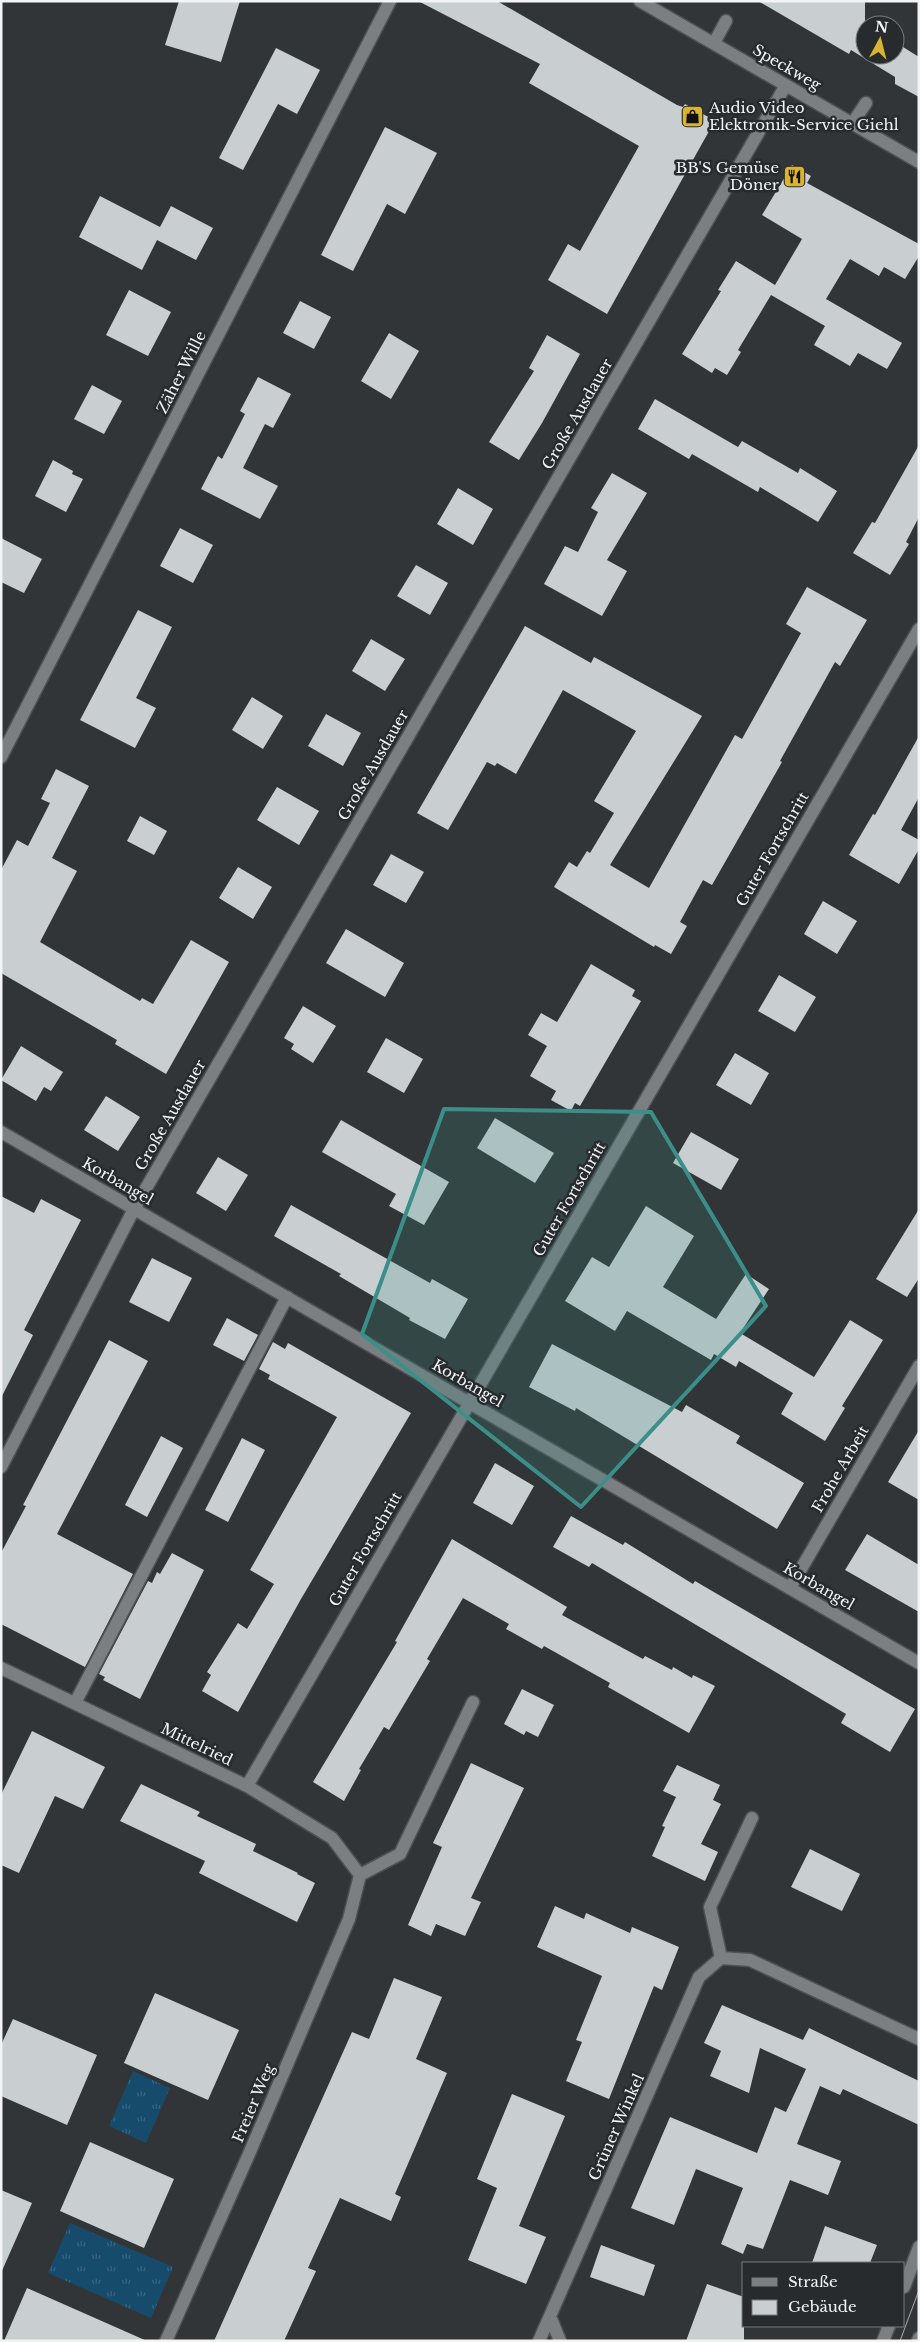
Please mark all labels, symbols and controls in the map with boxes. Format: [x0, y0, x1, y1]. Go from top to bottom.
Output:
north arrow [855, 15, 905, 65]
text: N [874, 17, 889, 37]
street label: Speckweg [749, 40, 825, 95]
place label: Audio Video Elektronik-Service Giehl [708, 98, 899, 134]
shop icon: Audio Video Elektronik-Service Giehl [681, 104, 705, 128]
place label: BB'S Gemüse Döner [676, 158, 780, 194]
restaurant icon: BB'S Gemüse Döner [783, 164, 807, 188]
street label: Zäher Wille [152, 327, 210, 417]
street label: Große Ausdauer [538, 354, 617, 473]
street label: Große Ausdauer [334, 705, 413, 824]
street label: Guter Fortschritt [731, 788, 813, 910]
street label: Große Ausdauer [131, 1055, 210, 1174]
street label: Guter Fortschritt [528, 1138, 610, 1260]
street label: Korbangel [79, 1153, 157, 1209]
street label: Korbangel [429, 1355, 507, 1411]
street label: Frohe Arbeit [807, 1422, 873, 1516]
street label: Guter Fortschritt [324, 1488, 406, 1610]
street label: Korbangel [780, 1558, 858, 1614]
street label: Mittelried [158, 1719, 236, 1769]
street label: Freier Weg [228, 2060, 279, 2145]
street label: Grüner Winkel [584, 2071, 648, 2183]
legend [742, 2262, 905, 2327]
text: Straße [788, 2272, 838, 2291]
text: Gebäude [788, 2297, 857, 2316]

